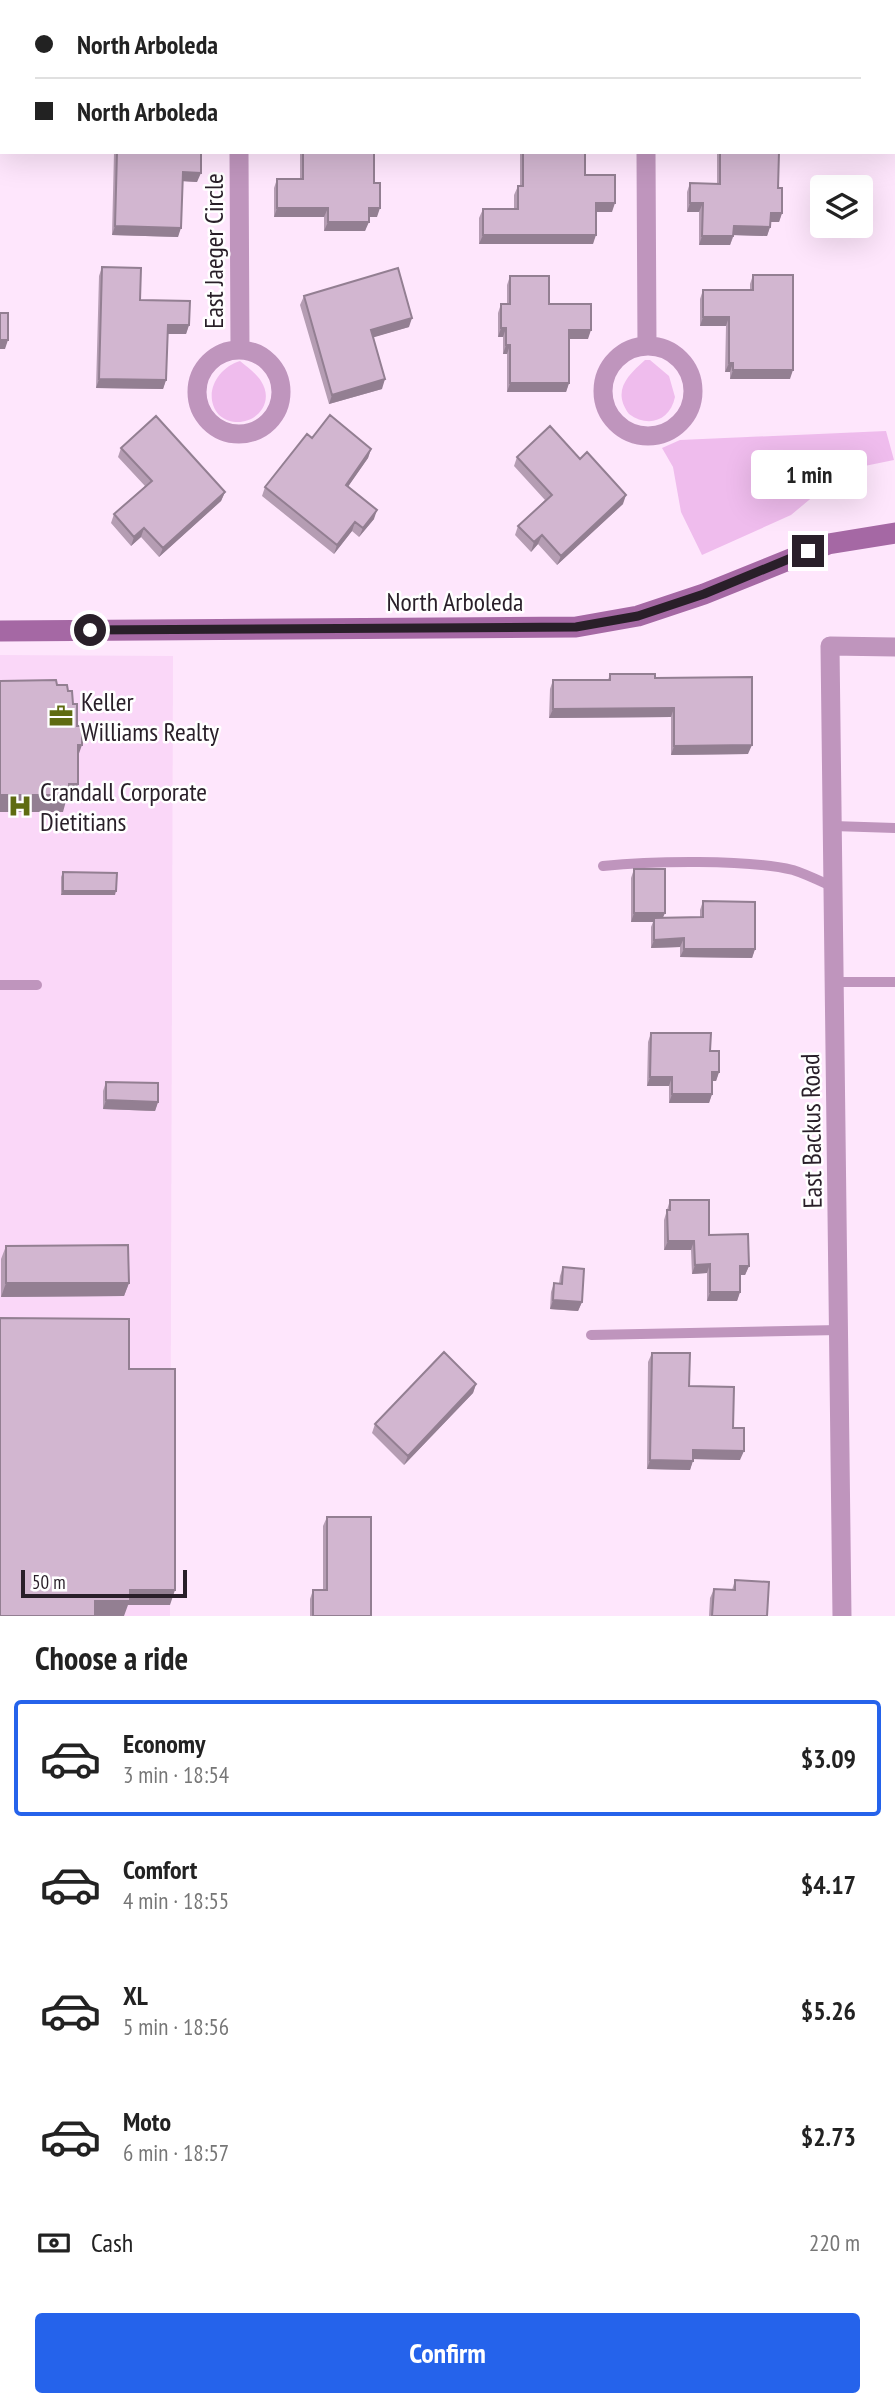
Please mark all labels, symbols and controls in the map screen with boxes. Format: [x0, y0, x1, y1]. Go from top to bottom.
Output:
text: North Arboleda [77, 28, 218, 61]
text: North Arboleda [77, 95, 218, 128]
street label: East Jaeger Circle [197, 173, 230, 329]
map controls [810, 175, 873, 238]
button: layers [810, 175, 873, 238]
callout: 1 min [750, 449, 866, 498]
text: 1 min [786, 460, 832, 489]
route end [792, 535, 824, 567]
street label: North Arboleda [387, 585, 523, 618]
route start [74, 614, 106, 646]
place label: Keller Williams Realty [81, 685, 219, 748]
office icon: Keller Williams Realty [47, 702, 75, 730]
place label: Crandall Corporate Dietitians [40, 775, 207, 838]
hospital icon: Crandall Corporate Dietitians [6, 792, 34, 820]
street label: East Backus Road [793, 1053, 829, 1209]
scale bar [21, 1567, 187, 1599]
text: 50 m [32, 1570, 66, 1594]
text: Choose a ride [35, 1637, 188, 1679]
icon: car [39, 1727, 102, 1790]
text: Economy [123, 1727, 205, 1760]
text: $3.09 [801, 1742, 856, 1775]
text: 3 min · 18:54 [123, 1760, 229, 1789]
icon: car [39, 1853, 102, 1916]
text: Comfort [123, 1853, 197, 1886]
text: $4.17 [801, 1868, 856, 1901]
text: 4 min · 18:55 [123, 1886, 229, 1915]
icon: car [39, 1979, 102, 2042]
text: XL [123, 1979, 148, 2012]
text: $5.26 [801, 1994, 856, 2027]
text: 5 min · 18:56 [123, 2012, 229, 2041]
icon: car [39, 2105, 102, 2168]
text: Moto [123, 2105, 171, 2138]
text: $2.73 [801, 2120, 856, 2153]
text: 6 min · 18:57 [123, 2138, 229, 2167]
icon: cash [35, 2224, 73, 2262]
text: Cash [91, 2226, 133, 2259]
text: 220 m [809, 2228, 860, 2257]
button: Confirm [35, 2313, 860, 2393]

